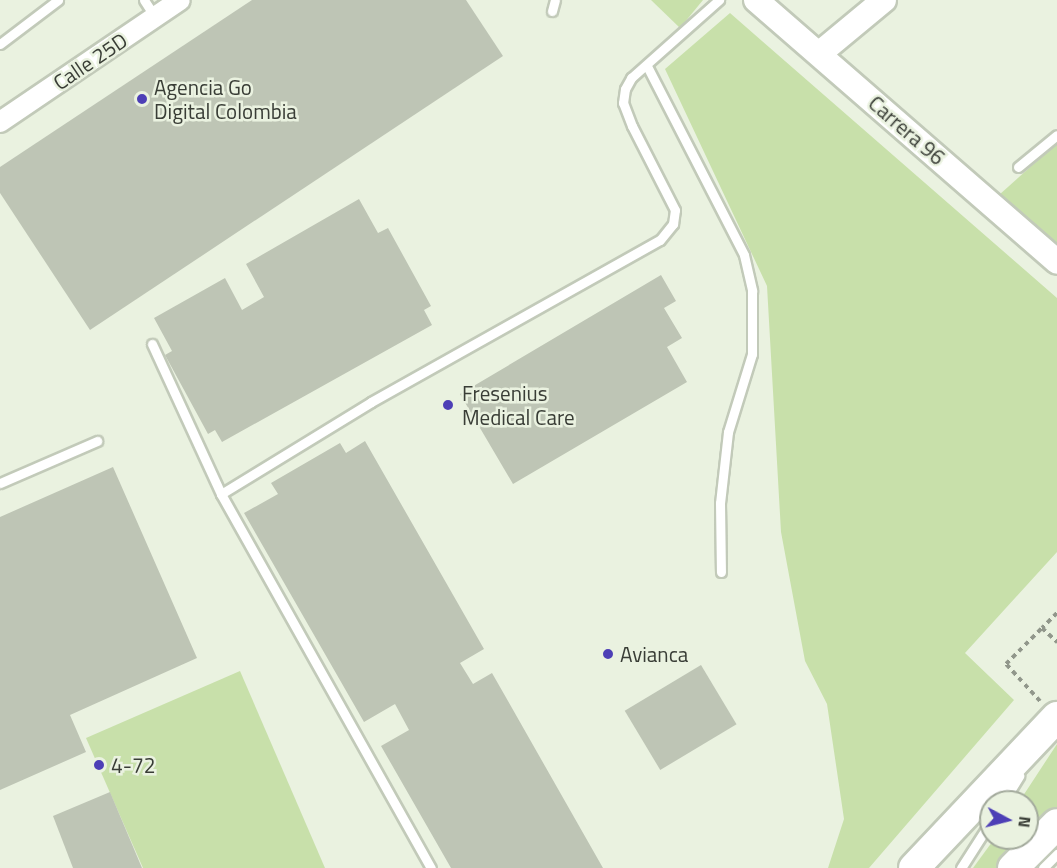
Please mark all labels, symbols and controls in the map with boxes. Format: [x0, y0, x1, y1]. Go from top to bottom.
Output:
street label: Calle 25D [48, 27, 132, 95]
place label: Agencia Go Digital Colombia [154, 74, 297, 124]
street label: Carrera 96 [864, 90, 950, 170]
marker: Agencia Go Digital Colombia [135, 92, 149, 106]
place label: Fresenius Medical Care [462, 380, 575, 430]
marker: Fresenius Medical Care [439, 396, 457, 414]
place label: Avianca [620, 641, 688, 667]
marker: Avianca [601, 647, 615, 661]
place label: 4-72 [111, 752, 155, 778]
marker: 4-72 [92, 758, 106, 772]
north arrow [979, 790, 1039, 850]
text: N [1012, 815, 1037, 829]

